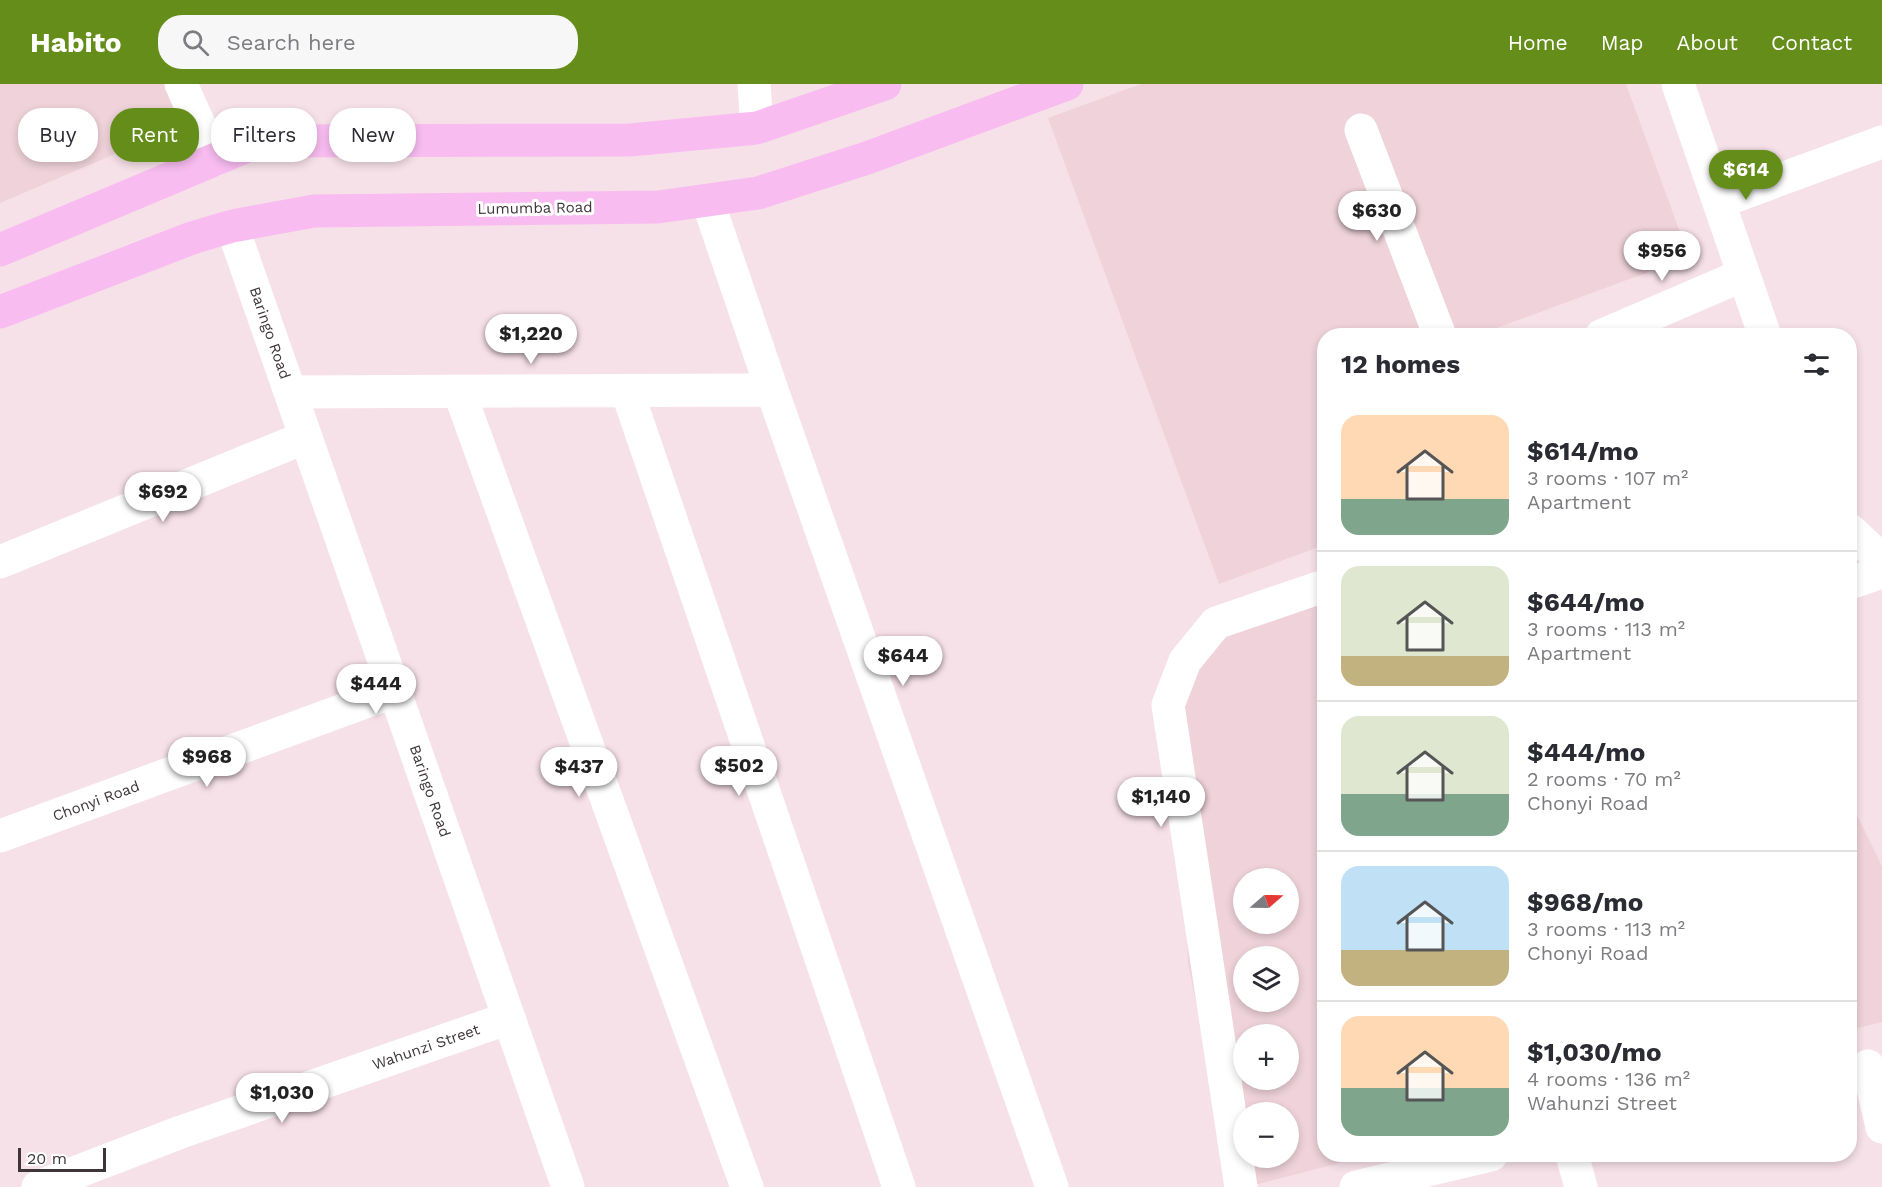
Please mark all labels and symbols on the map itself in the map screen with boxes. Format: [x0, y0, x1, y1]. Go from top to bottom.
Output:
pin: $614 [1710, 150, 1782, 201]
pin: $630 [1341, 191, 1413, 242]
street label: Lumumba Road [477, 198, 593, 218]
pin: $956 [1626, 231, 1698, 282]
street label: Baringo Road [246, 284, 294, 382]
pin: $1,220 [482, 314, 580, 365]
pin: $692 [127, 472, 199, 523]
pin: $644 [867, 636, 939, 687]
pin: $444 [340, 664, 412, 715]
pin: $968 [171, 737, 243, 788]
street label: Baringo Road [406, 742, 454, 840]
pin: $502 [703, 746, 775, 797]
pin: $437 [543, 747, 615, 798]
street label: Chonyi Road [50, 777, 142, 825]
pin: $1,140 [1112, 777, 1210, 828]
north arrow [1233, 868, 1299, 934]
street label: Wahunzi Street [370, 1020, 483, 1074]
pin: $1,030 [233, 1073, 331, 1124]
scale bar [18, 1145, 106, 1172]

